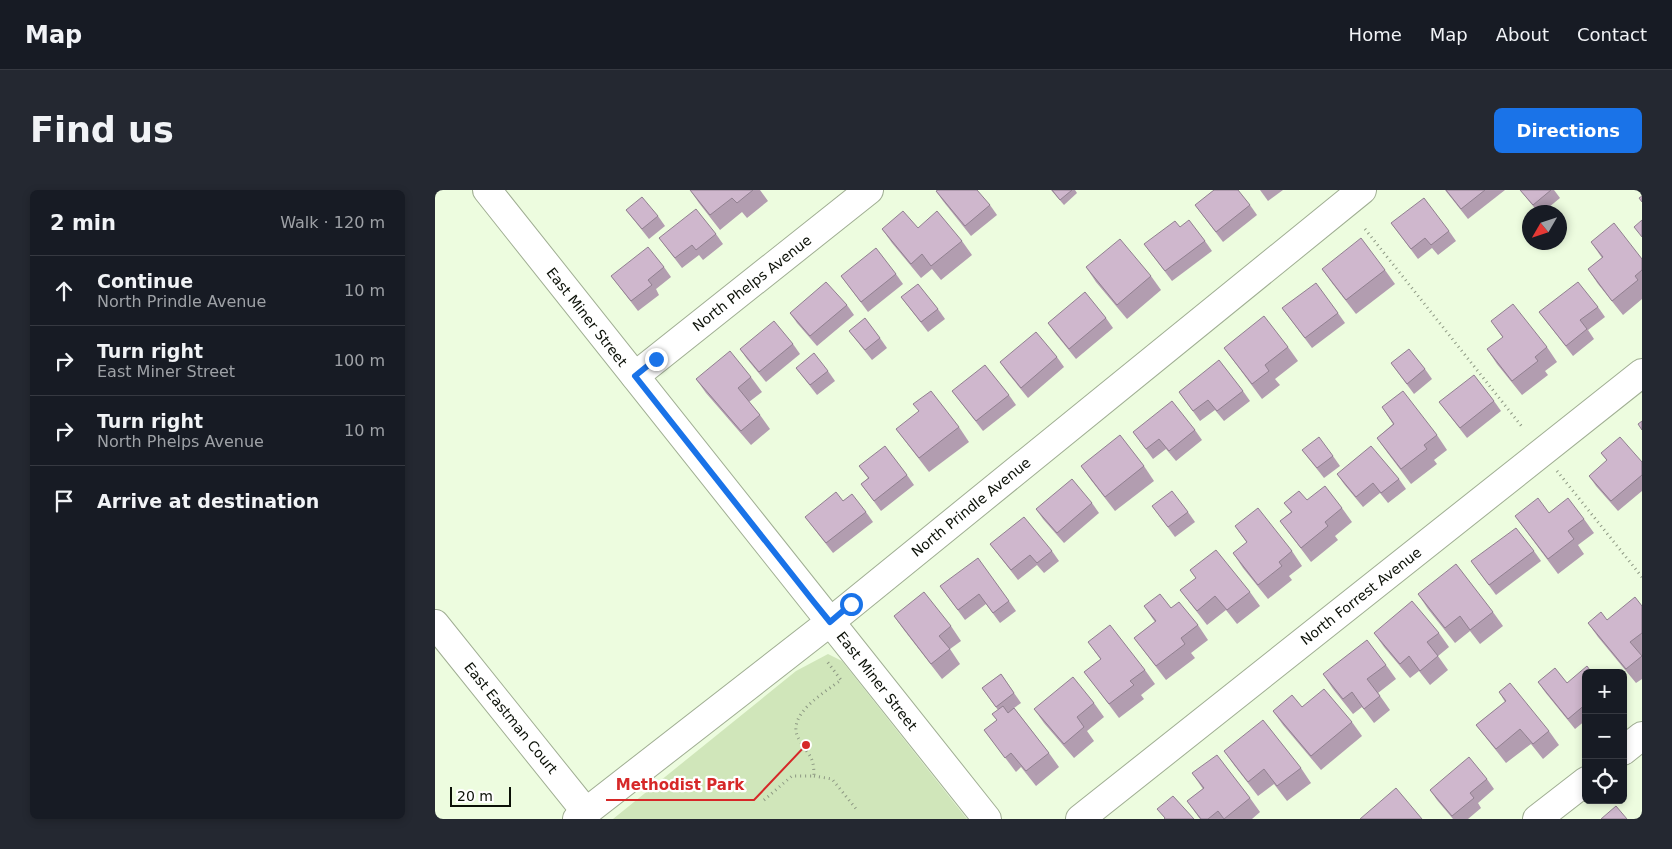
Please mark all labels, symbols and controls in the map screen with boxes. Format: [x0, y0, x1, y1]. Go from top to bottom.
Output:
text: Map [25, 21, 82, 49]
text: Home [1349, 24, 1402, 45]
text: Map [1430, 24, 1468, 45]
text: About [1496, 24, 1549, 45]
text: Contact [1577, 24, 1647, 45]
button: Directions [1494, 108, 1642, 153]
text: Find us [30, 110, 174, 150]
north arrow [1522, 205, 1567, 250]
text: 2 min [50, 211, 116, 235]
text: Walk · 120 m [280, 213, 385, 232]
street label: North Phelps Avenue [690, 232, 814, 334]
street label: East Miner Street [543, 264, 631, 370]
text: Continue [97, 270, 193, 292]
icon: ahead [50, 277, 78, 305]
text: 10 m [344, 281, 385, 300]
text: North Prindle Avenue [97, 292, 266, 311]
text: Turn right [97, 340, 203, 362]
icon: right [50, 347, 78, 375]
route end [645, 348, 668, 371]
text: 100 m [334, 351, 385, 370]
text: East Miner Street [97, 362, 235, 381]
text: Turn right [97, 410, 203, 432]
icon: right [50, 417, 78, 445]
text: 10 m [344, 421, 385, 440]
text: North Phelps Avenue [97, 432, 264, 451]
street label: North Prindle Avenue [908, 454, 1034, 560]
icon: arrive [50, 487, 78, 515]
text: Arrive at destination [97, 490, 319, 512]
street label: North Forrest Avenue [1298, 544, 1424, 648]
route start [840, 593, 863, 616]
street label: East Miner Street [833, 628, 921, 734]
street label: East Eastman Court [461, 659, 561, 777]
map controls [1582, 669, 1627, 804]
button: + [1582, 669, 1627, 714]
button: − [1582, 714, 1627, 759]
button: locate [1582, 759, 1627, 804]
callout: Methodist Park [606, 770, 754, 800]
text: Methodist Park [616, 776, 745, 794]
scale bar [450, 784, 511, 807]
text: 20 m [457, 788, 493, 804]

